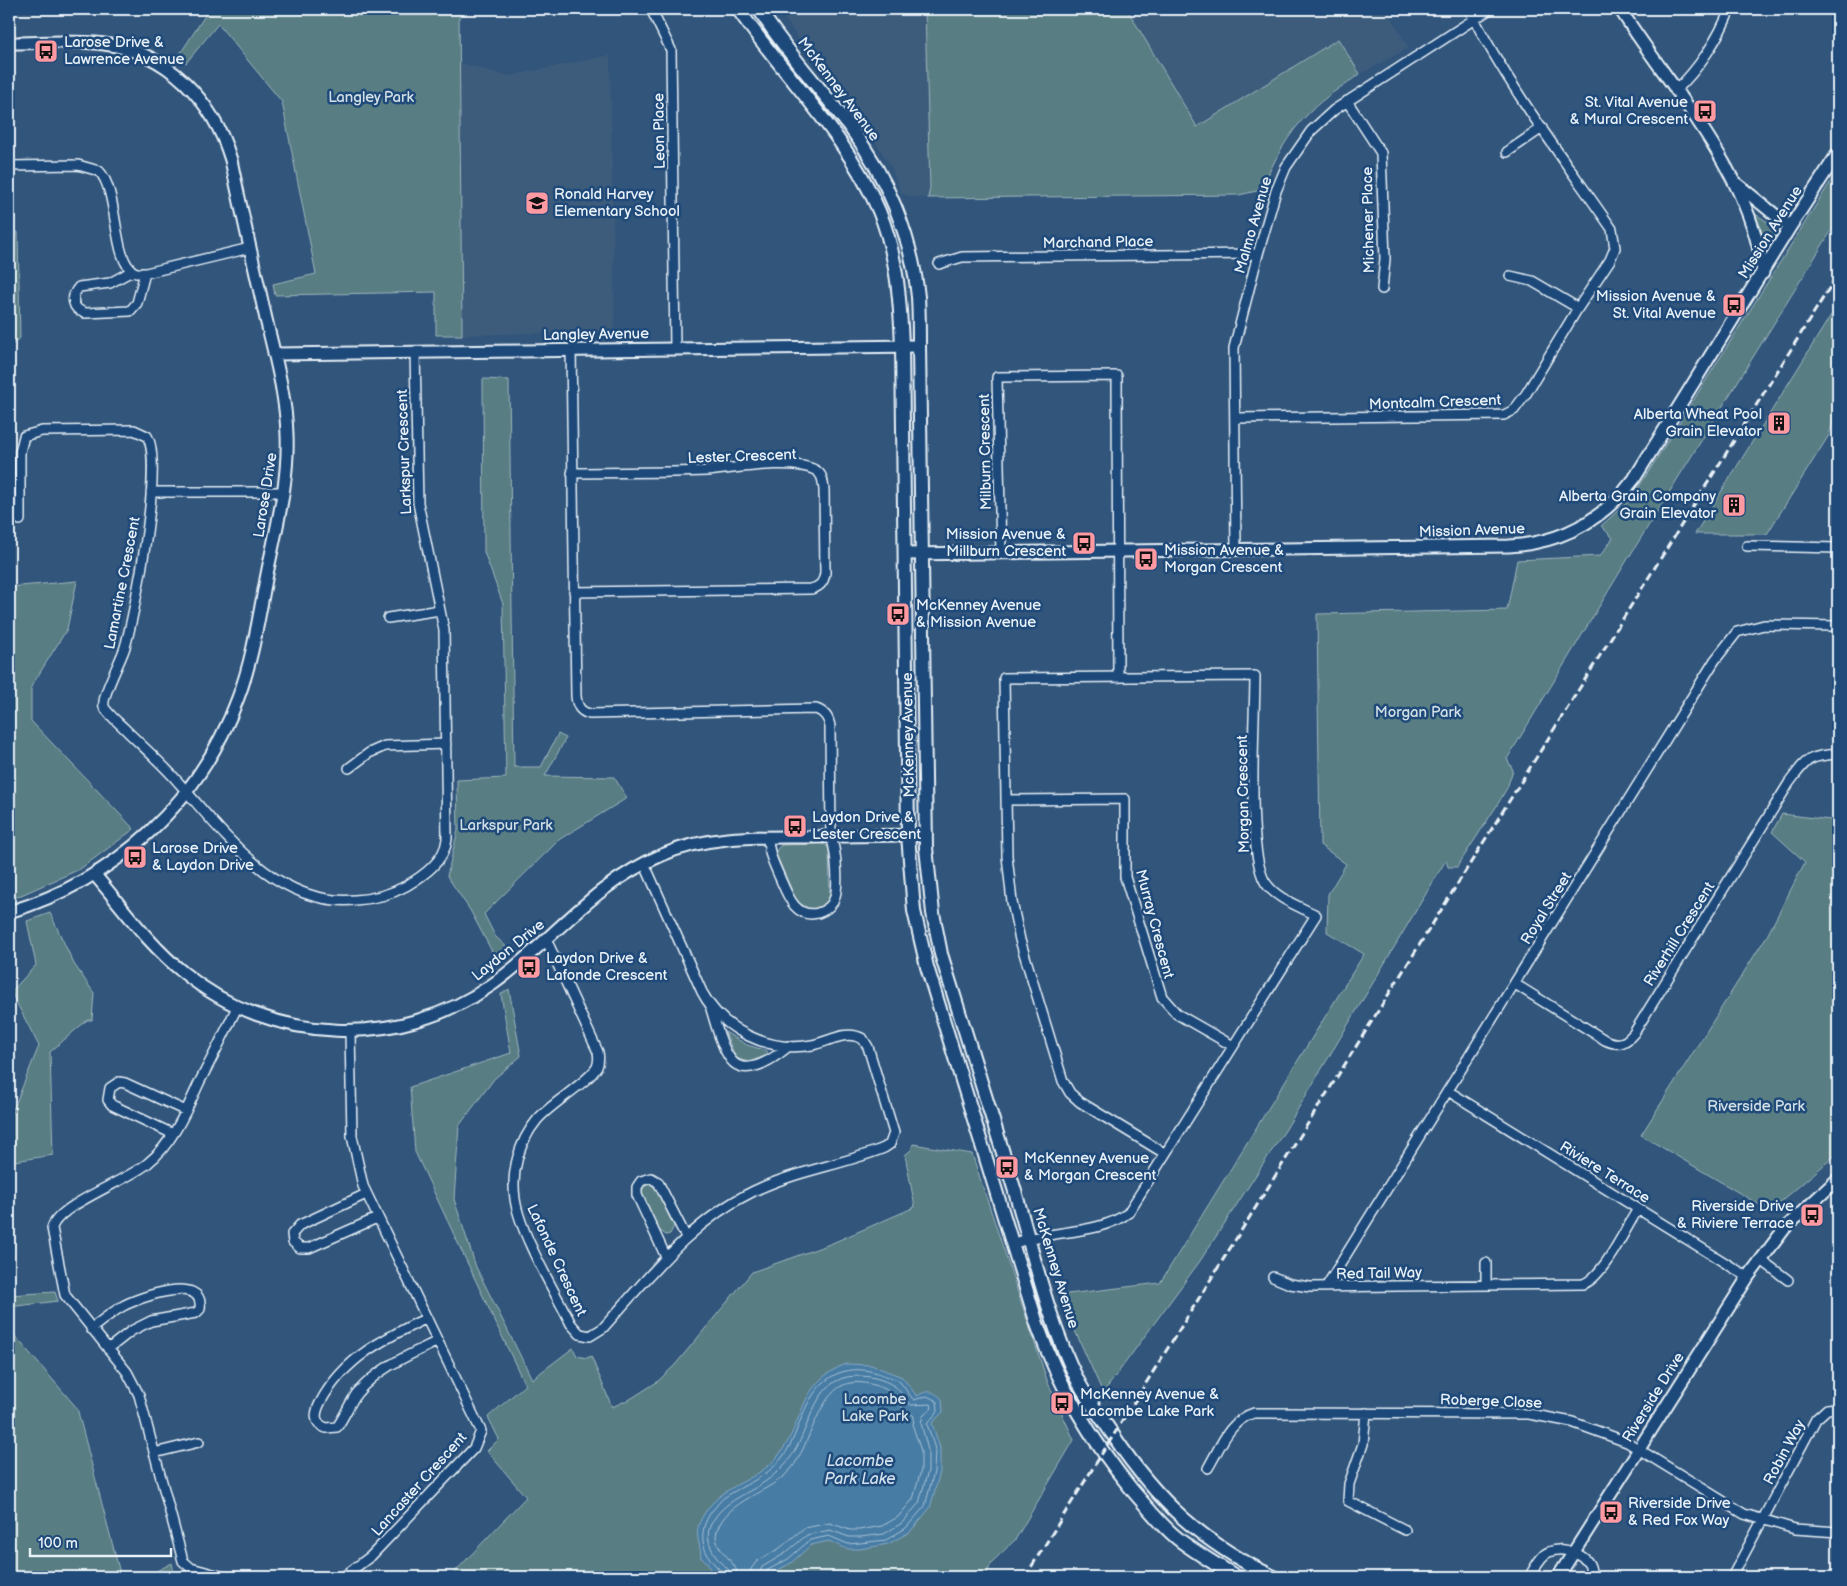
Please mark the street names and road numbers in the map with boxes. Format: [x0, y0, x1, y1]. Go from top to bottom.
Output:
street label: McKenney Avenue [793, 34, 884, 145]
street label: Leon Place [649, 93, 670, 169]
street label: Michener Place [1358, 166, 1379, 273]
street label: Malmo Avenue [1231, 174, 1276, 276]
street label: Mission Avenue [1734, 182, 1807, 282]
street label: Marchand Place [1043, 232, 1153, 253]
street label: Langley Avenue [543, 324, 649, 345]
street label: Larkspur Crescent [393, 389, 416, 515]
street label: Montcalm Crescent [1369, 391, 1502, 414]
street label: Milburn Crescent [975, 393, 996, 510]
street label: Lester Crescent [687, 445, 797, 468]
street label: Larose Drive [249, 451, 282, 539]
street label: Lamartine Crescent [100, 515, 145, 651]
street label: Mission Avenue [1419, 519, 1526, 542]
street label: McKenney Avenue [898, 672, 919, 798]
street label: Morgan Crescent [1233, 734, 1254, 853]
street label: Murray Crescent [1131, 867, 1178, 981]
street label: Royal Street [1517, 868, 1576, 948]
street label: Riverhill Crescent [1640, 878, 1719, 990]
street label: Laydon Drive [468, 915, 549, 985]
street label: Riviere Terrace [1556, 1137, 1654, 1208]
street label: Lafonde Crescent [522, 1201, 591, 1320]
street label: McKenney Avenue [1028, 1206, 1083, 1331]
street label: Red Tail Way [1336, 1263, 1422, 1284]
street label: Riverside Drive [1618, 1349, 1689, 1446]
street label: Roberge Close [1440, 1390, 1542, 1413]
street label: Robin Way [1759, 1416, 1810, 1488]
street label: Lancaster Crescent [368, 1428, 471, 1540]

